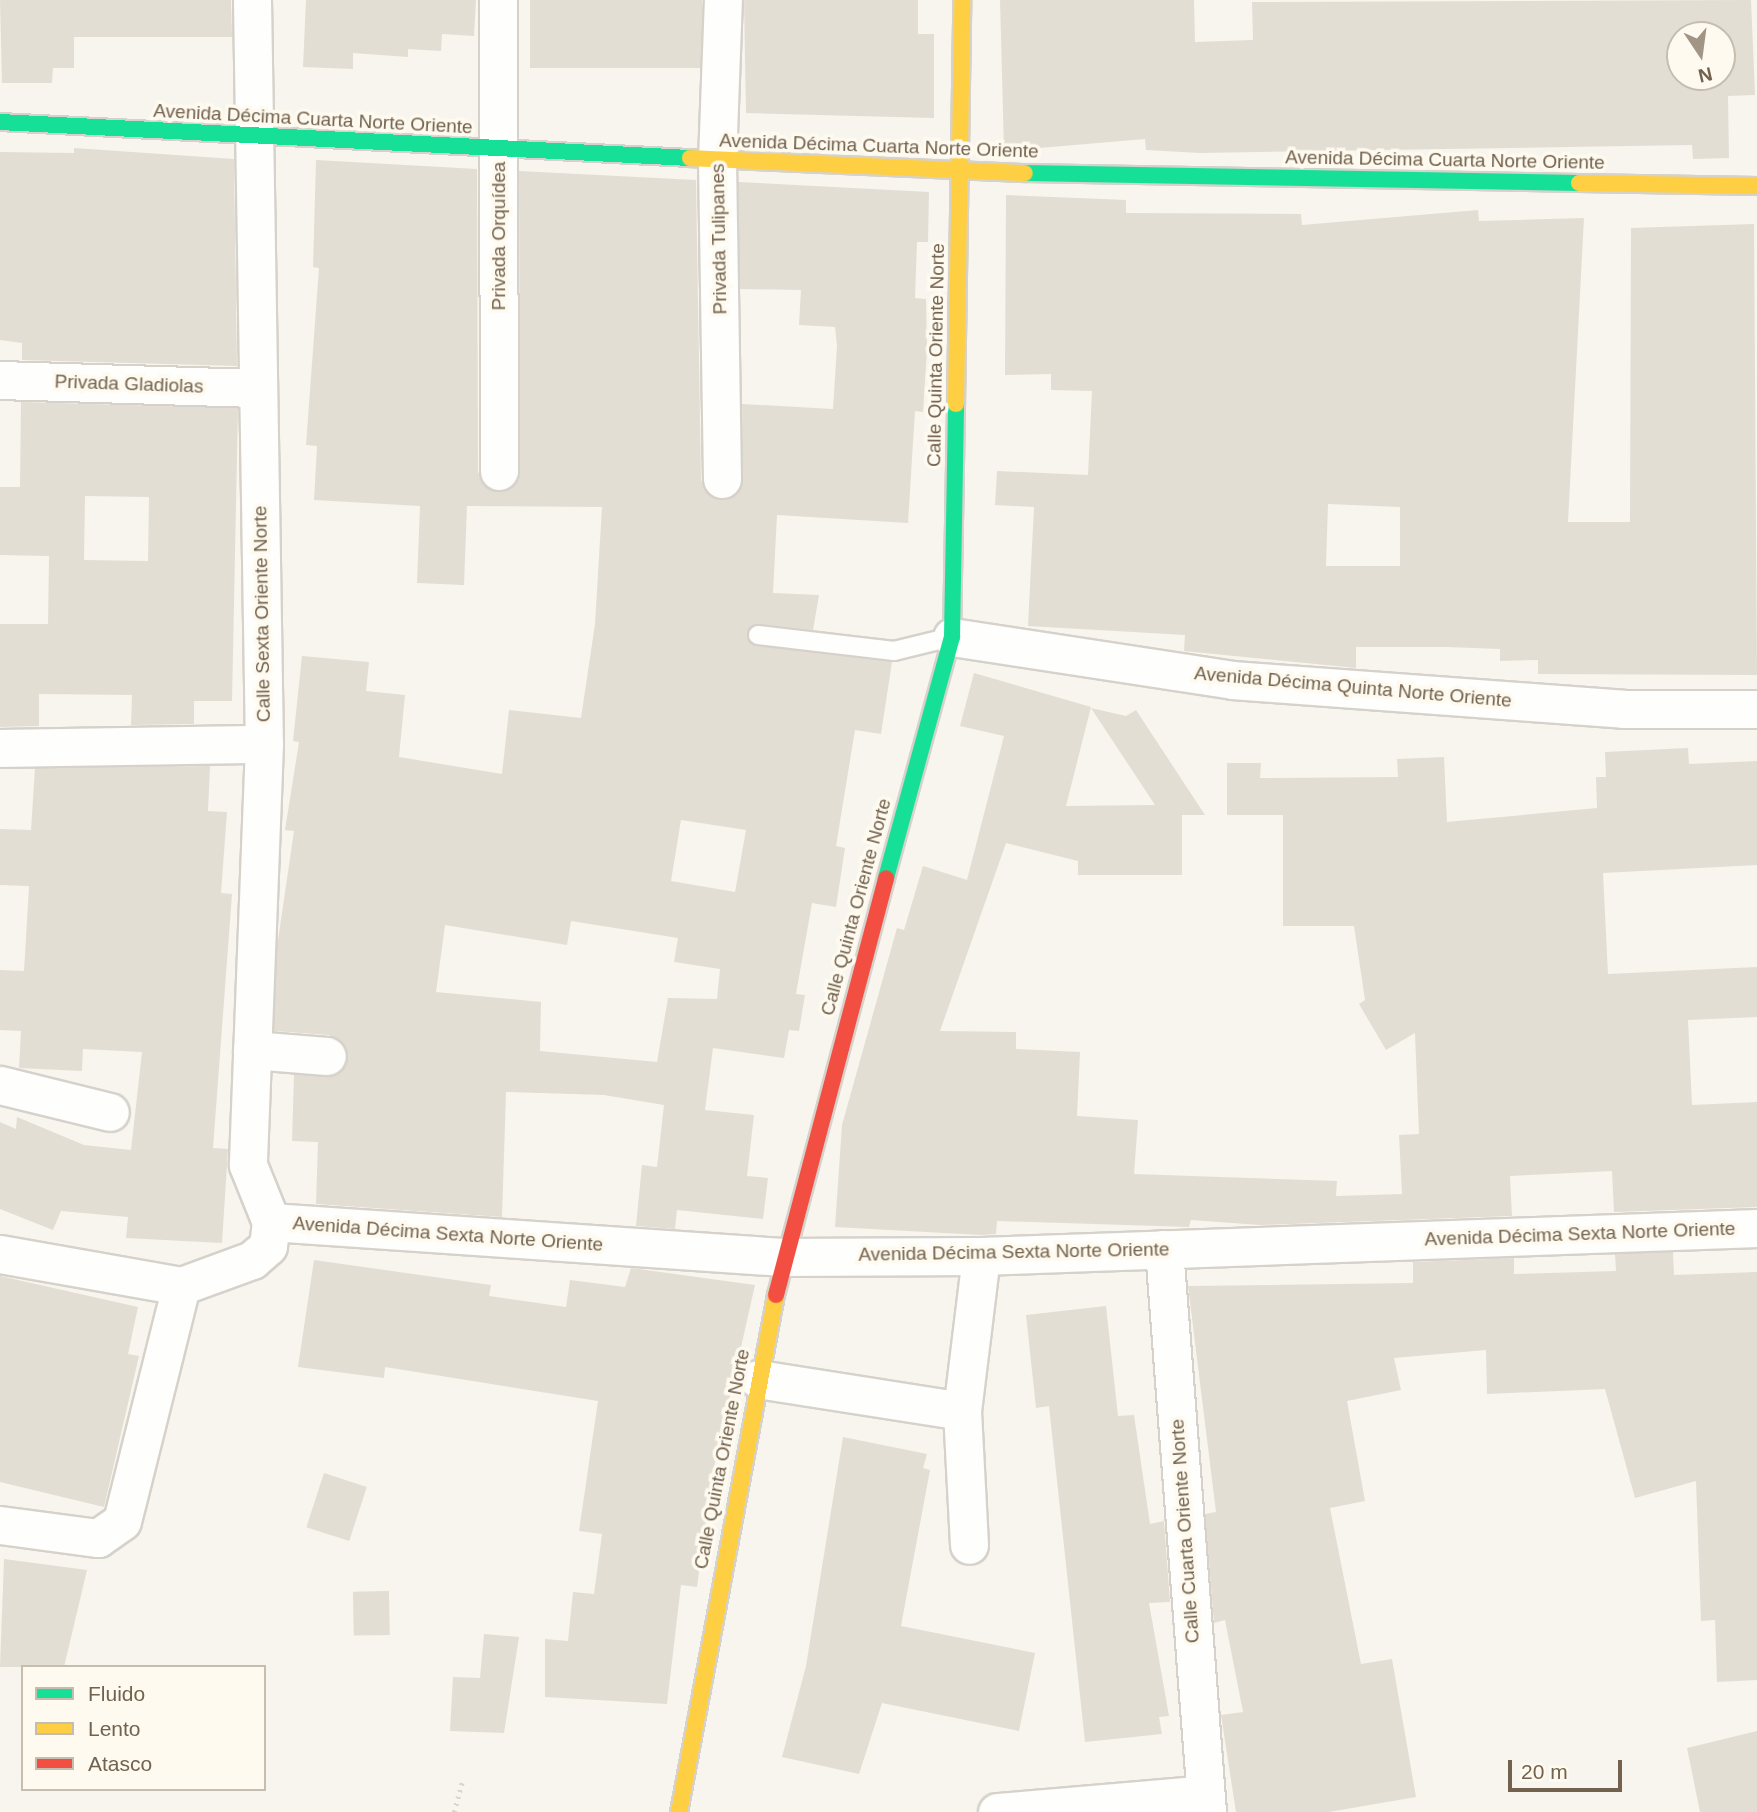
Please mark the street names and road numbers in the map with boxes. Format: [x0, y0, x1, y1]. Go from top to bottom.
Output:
street label: Avenida Décima Cuarta Norte Oriente [153, 99, 473, 139]
street label: Avenida Décima Cuarta Norte Oriente [719, 129, 1039, 163]
street label: Avenida Décima Cuarta Norte Oriente [1285, 146, 1605, 174]
street label: Privada Orquídea [488, 162, 510, 310]
street label: Privada Tulipanes [706, 163, 732, 315]
street label: Calle Quinta Oriente Norte [923, 243, 949, 467]
street label: Privada Gladiolas [54, 370, 204, 398]
street label: Calle Sexta Oriente Norte [249, 506, 275, 722]
street label: Avenida Décima Quinta Norte Oriente [1193, 662, 1513, 712]
street label: Calle Quinta Oriente Norte [816, 796, 896, 1018]
street label: Avenida Décima Sexta Norte Oriente [292, 1212, 604, 1256]
street label: Avenida Décima Sexta Norte Oriente [1424, 1217, 1736, 1251]
street label: Avenida Décima Sexta Norte Oriente [858, 1238, 1170, 1266]
street label: Calle Quinta Oriente Norte [689, 1347, 755, 1571]
street label: Calle Cuarta Oriente Norte [1166, 1418, 1204, 1644]

